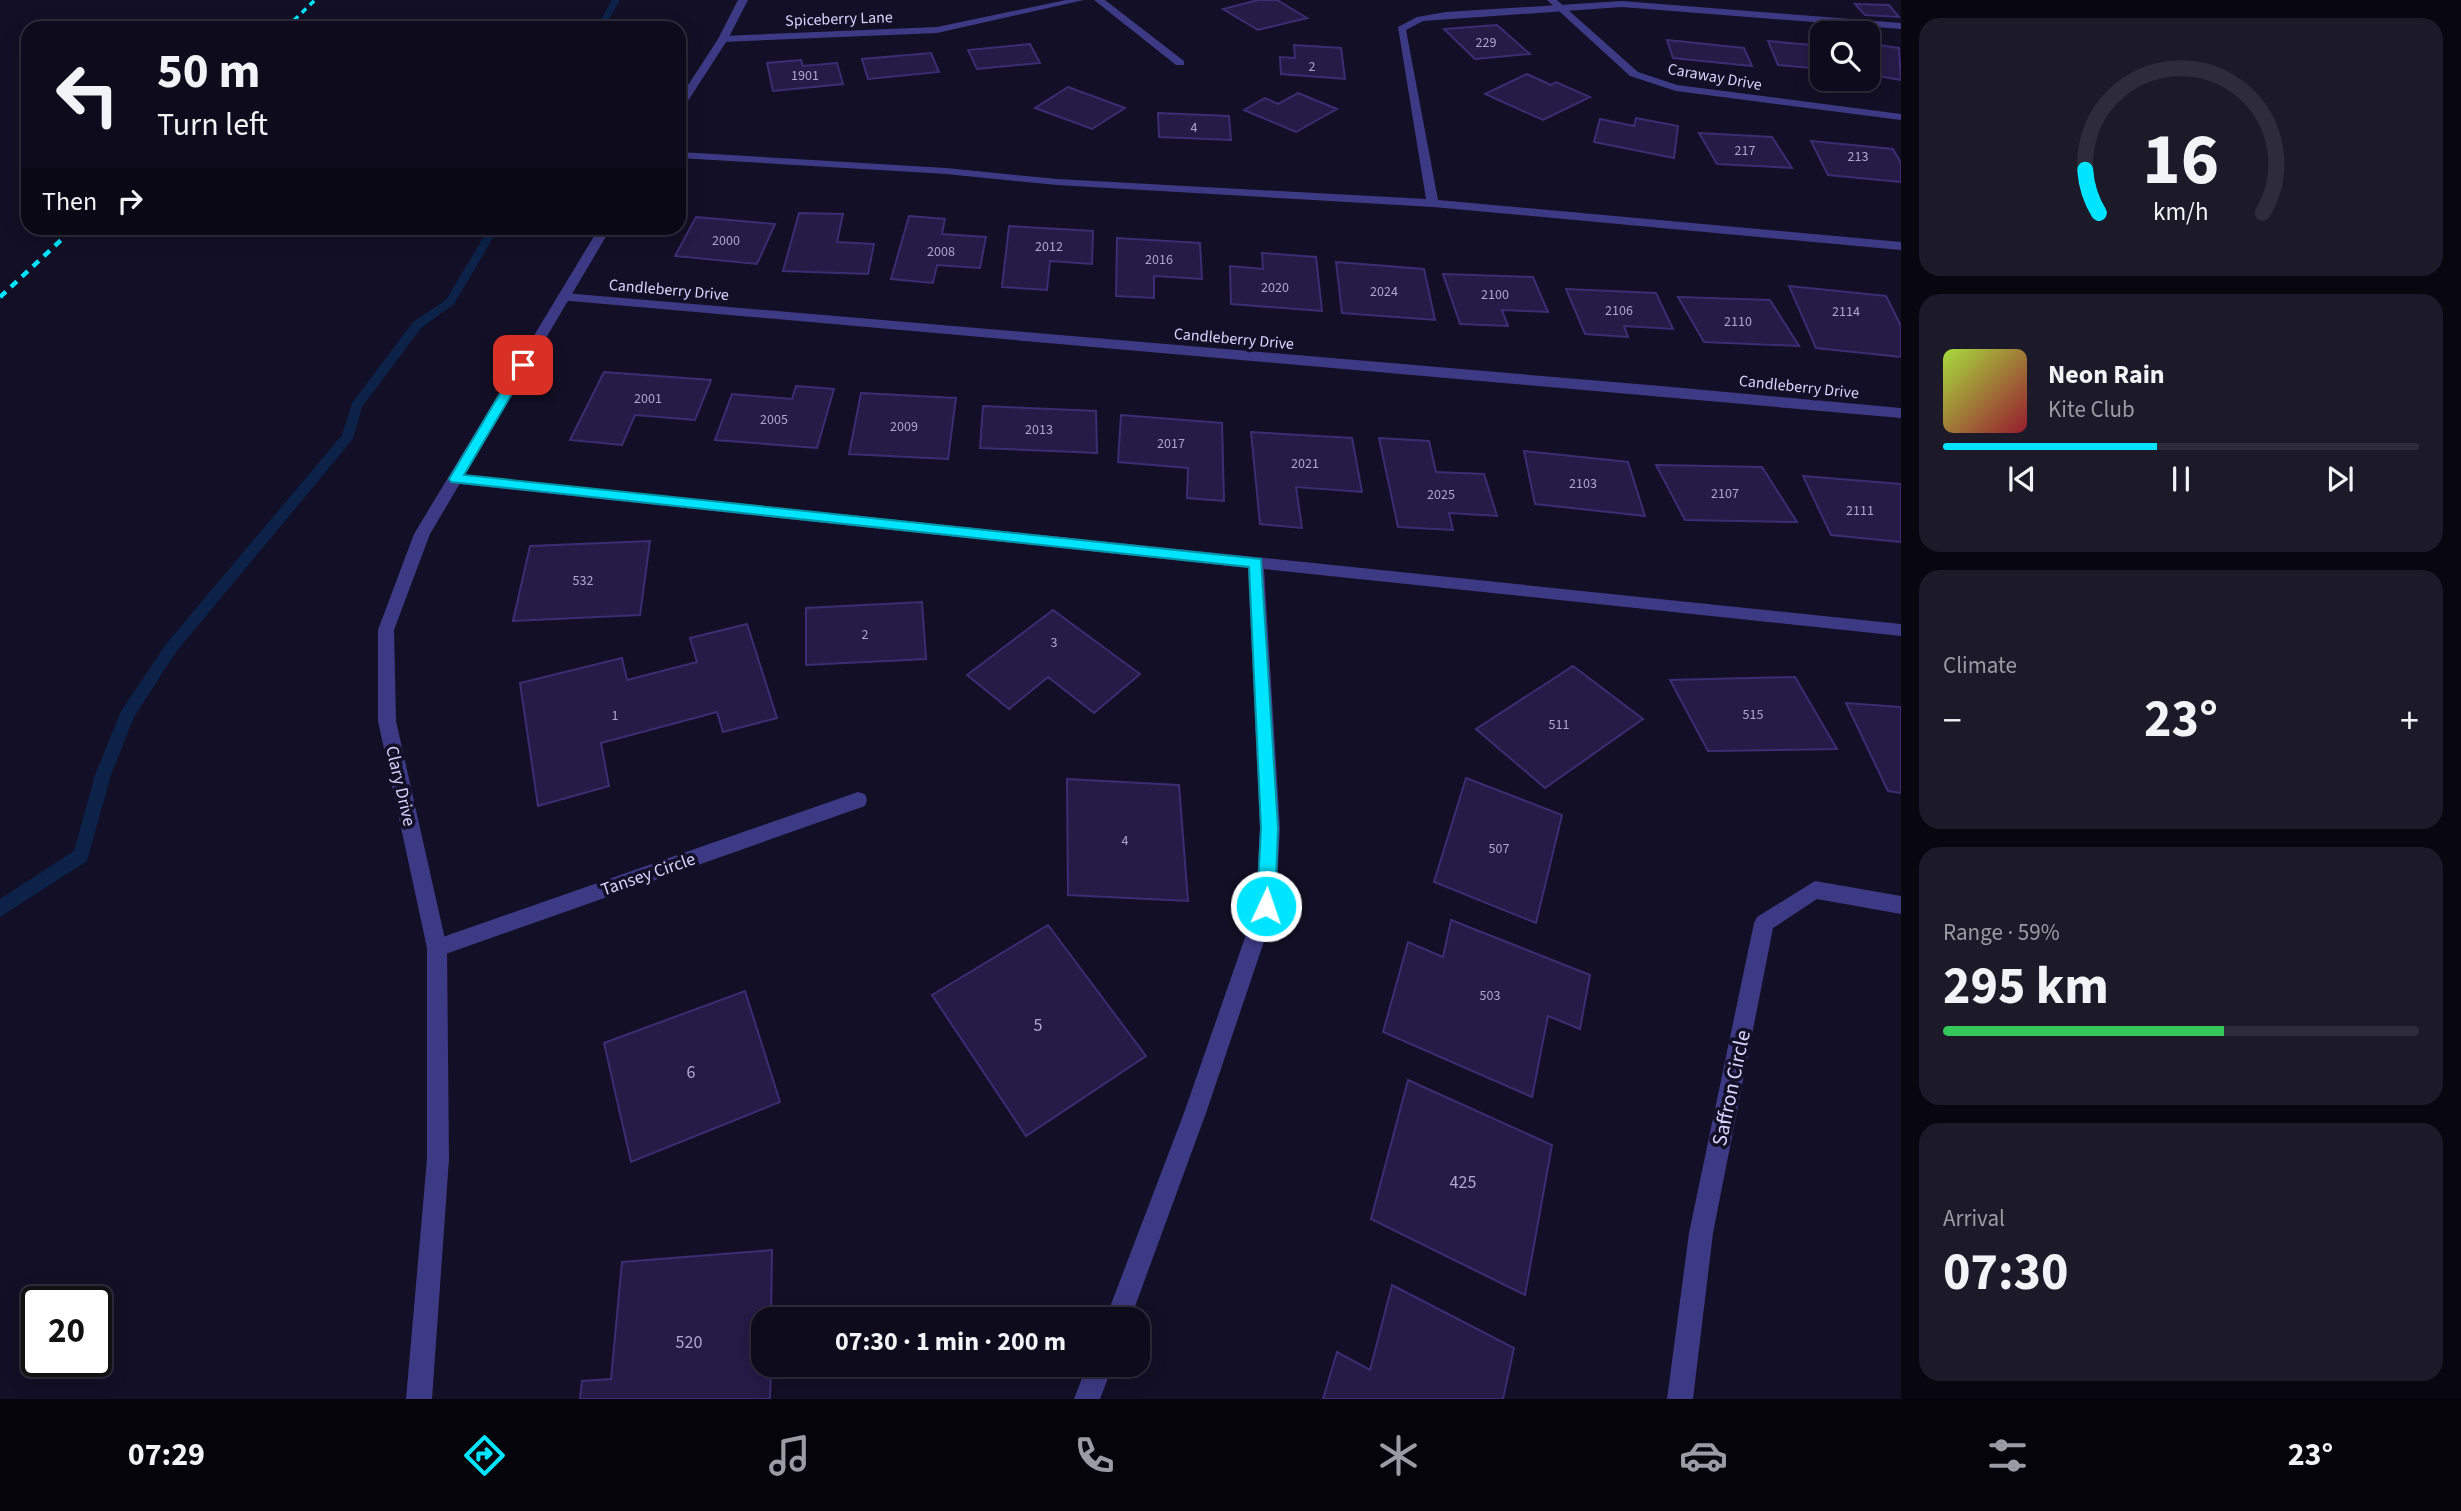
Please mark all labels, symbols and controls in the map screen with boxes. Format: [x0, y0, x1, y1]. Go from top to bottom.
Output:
street label: Spiceberry Lane [785, 6, 893, 32]
map controls [1810, 21, 1880, 91]
button: search [1810, 21, 1880, 91]
house number: 229 [1476, 33, 1496, 53]
text: 50 m [157, 37, 261, 107]
icon: left [42, 49, 133, 140]
house number: 2 [1309, 57, 1316, 77]
street label: Caraway Drive [1666, 58, 1764, 96]
house number: 1901 [791, 66, 819, 86]
text: Turn left [157, 102, 268, 148]
text: 16 [2143, 108, 2219, 212]
house number: 4 [1191, 118, 1198, 138]
house number: 217 [1735, 141, 1755, 161]
house number: 213 [1848, 147, 1868, 167]
icon: right [111, 182, 149, 220]
text: Then [42, 183, 97, 220]
text: km/h [2153, 194, 2209, 230]
house number: 2000 [712, 231, 740, 251]
house number: 2012 [1035, 237, 1063, 257]
house number: 2008 [927, 242, 955, 262]
house number: 2016 [1145, 250, 1173, 270]
street label: Candleberry Drive [608, 274, 730, 306]
house number: 2020 [1261, 278, 1289, 298]
house number: 2024 [1370, 282, 1398, 302]
house number: 2100 [1481, 285, 1509, 305]
house number: 2106 [1605, 301, 1633, 321]
house number: 2114 [1832, 302, 1860, 322]
house number: 2110 [1724, 312, 1752, 332]
street label: Candleberry Drive [1173, 323, 1295, 355]
pin [493, 335, 553, 395]
icon: arrive [504, 346, 542, 384]
text: Neon Rain [2048, 356, 2165, 393]
street label: Candleberry Drive [1738, 370, 1860, 404]
house number: 2001 [634, 389, 662, 409]
text: Kite Club [2048, 393, 2135, 426]
house number: 2005 [760, 410, 788, 430]
house number: 2009 [890, 417, 918, 437]
house number: 2013 [1025, 420, 1053, 440]
house number: 2017 [1157, 434, 1185, 454]
house number: 2021 [1291, 454, 1319, 474]
icon: previous [2003, 460, 2041, 498]
icon: pause [2162, 460, 2200, 498]
icon: next [2321, 460, 2359, 498]
house number: 2103 [1569, 474, 1597, 494]
house number: 2107 [1711, 484, 1739, 504]
house number: 2025 [1427, 485, 1455, 505]
house number: 2111 [1846, 501, 1874, 521]
house number: 532 [573, 571, 593, 591]
house number: 2 [862, 625, 869, 645]
house number: 3 [1051, 633, 1058, 653]
text: Climate [1943, 649, 2017, 682]
text: 23° [2144, 683, 2218, 757]
text: − [1943, 694, 1962, 748]
text: + [2400, 694, 2419, 748]
house number: 515 [1743, 705, 1763, 725]
house number: 1 [612, 706, 619, 726]
house number: 511 [1549, 715, 1569, 735]
street label: Clary Drive [379, 744, 422, 829]
house number: 4 [1122, 831, 1129, 851]
house number: 507 [1489, 839, 1509, 859]
street label: Tansey Circle [598, 847, 699, 902]
position arrow [1229, 869, 1303, 943]
text: Range · 59% [1943, 916, 2060, 949]
text: 295 km [1943, 950, 2109, 1024]
house number: 503 [1480, 986, 1500, 1006]
house number: 5 [1034, 1013, 1043, 1038]
street label: Saffron Circle [1704, 1027, 1758, 1149]
house number: 6 [687, 1060, 696, 1085]
house number: 425 [1450, 1170, 1476, 1195]
text: Arrival [1943, 1202, 2005, 1235]
text: 07:30 [1943, 1236, 2068, 1310]
speed limit sign: 20 [21, 1286, 112, 1377]
text: 07:30 · 1 min · 200 m [835, 1323, 1066, 1360]
house number: 520 [676, 1330, 702, 1355]
icon: directions [460, 1431, 509, 1480]
icon: music [765, 1431, 814, 1480]
icon: phone [1070, 1431, 1119, 1480]
icon: climate [1374, 1431, 1423, 1480]
icon: car [1679, 1431, 1728, 1480]
icon: filters [1983, 1431, 2032, 1480]
text: 07:29 [128, 1432, 205, 1478]
text: 23° [2288, 1432, 2333, 1478]

